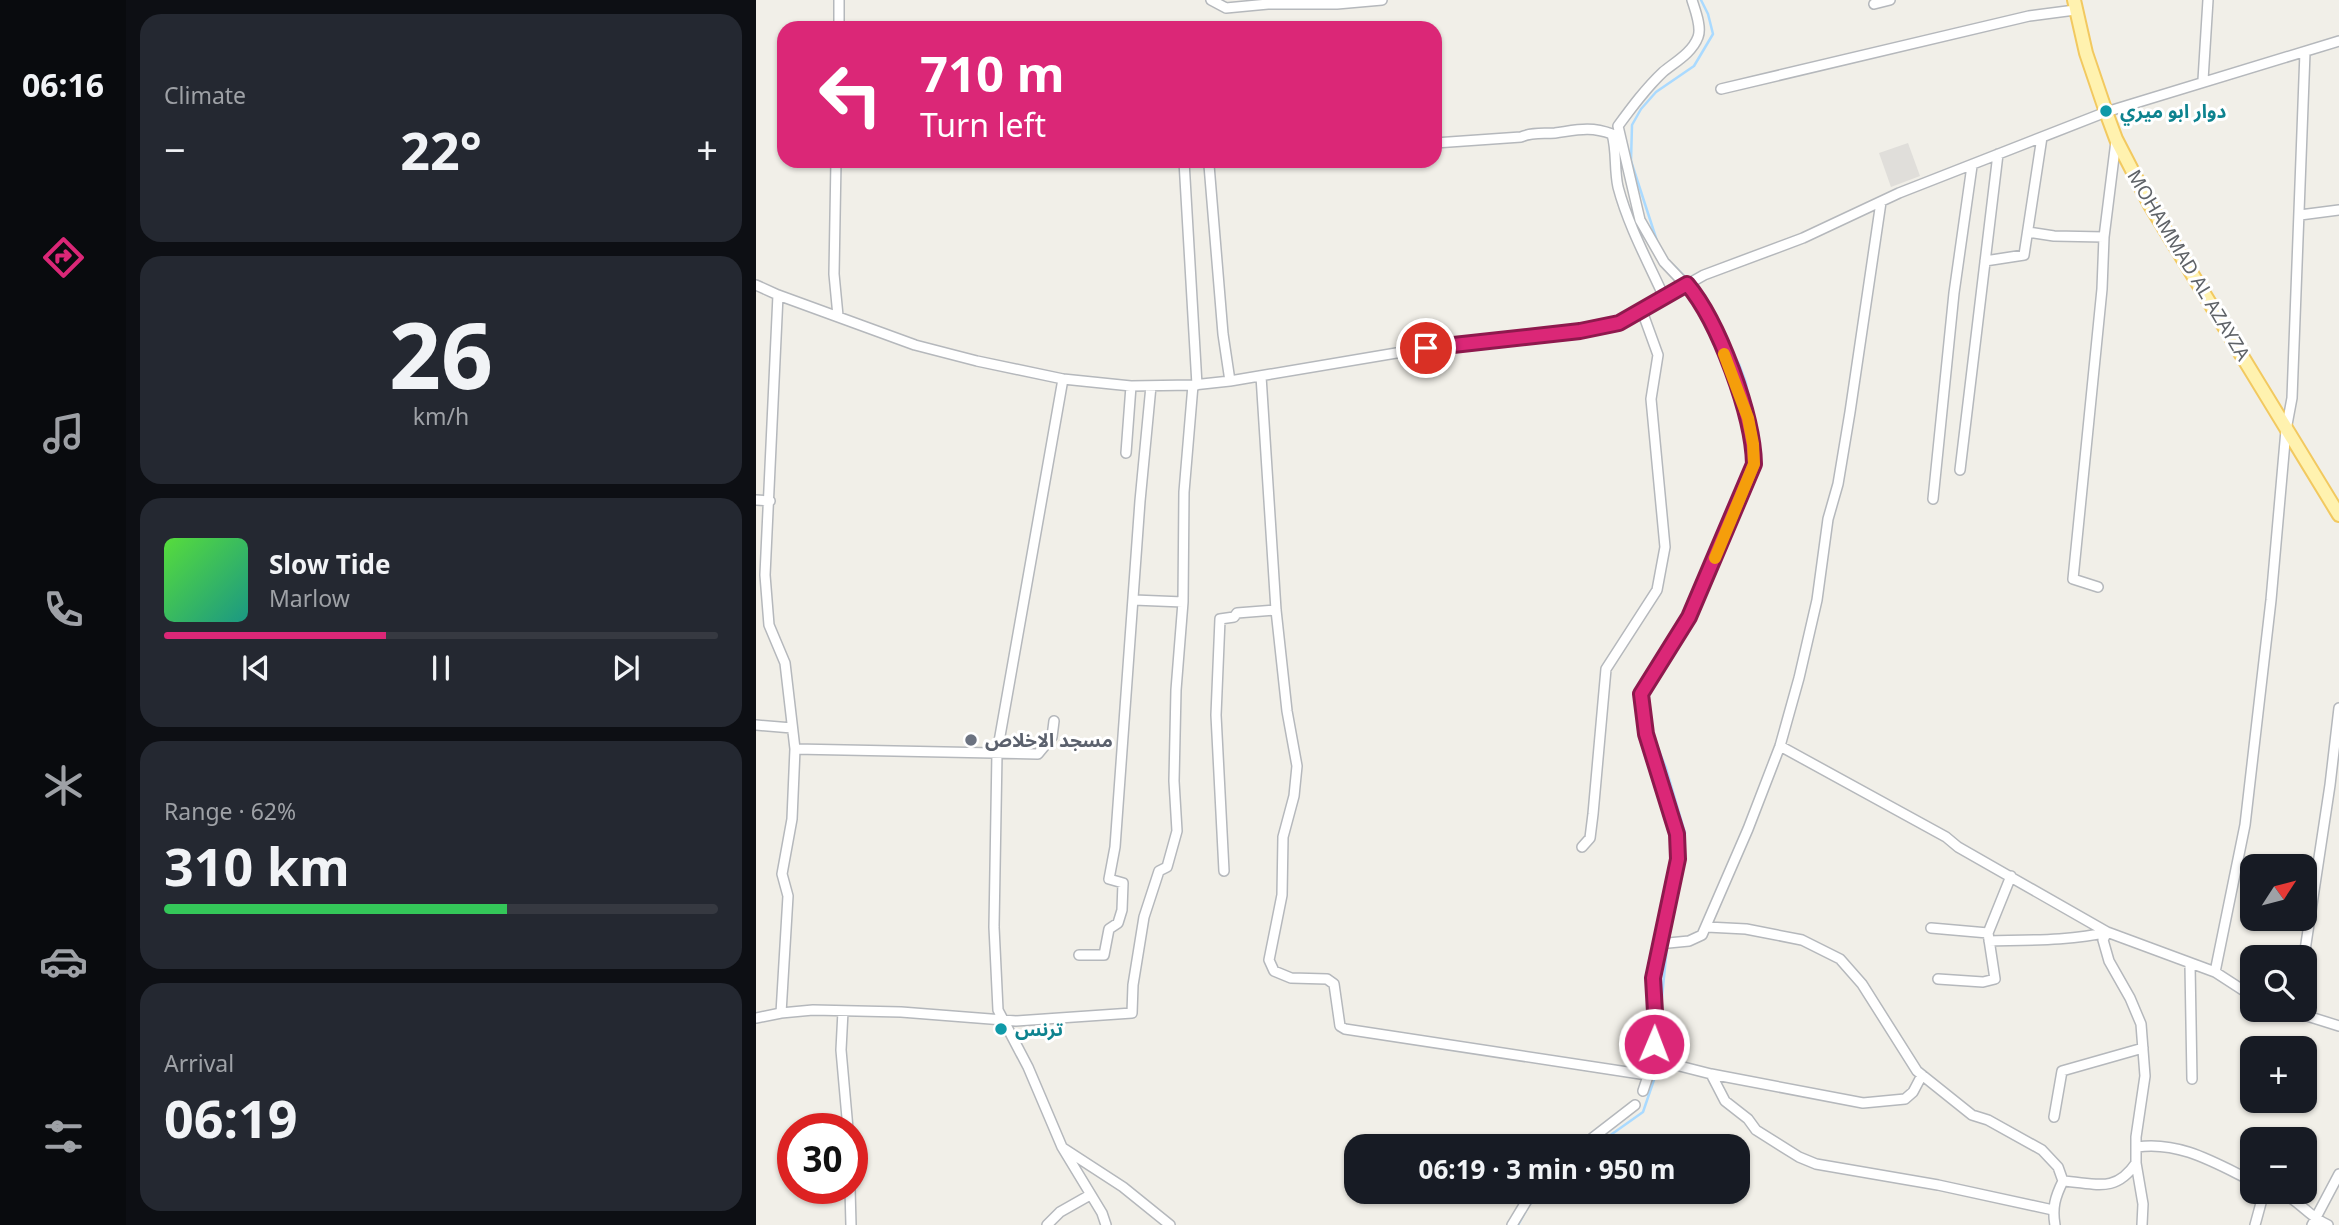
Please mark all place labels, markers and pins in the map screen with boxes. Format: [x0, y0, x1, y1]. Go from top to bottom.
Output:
place label: دوار ابو ميري [2120, 98, 2226, 126]
marker: دوار ابو ميري [2098, 103, 2114, 119]
pin [1396, 318, 1456, 378]
place label: مسجد الاخلاص [985, 727, 1113, 753]
marker: مسجد الاخلاص [963, 732, 979, 748]
place label: ترنس [1015, 1016, 1063, 1042]
marker: ترنس [993, 1021, 1009, 1037]

